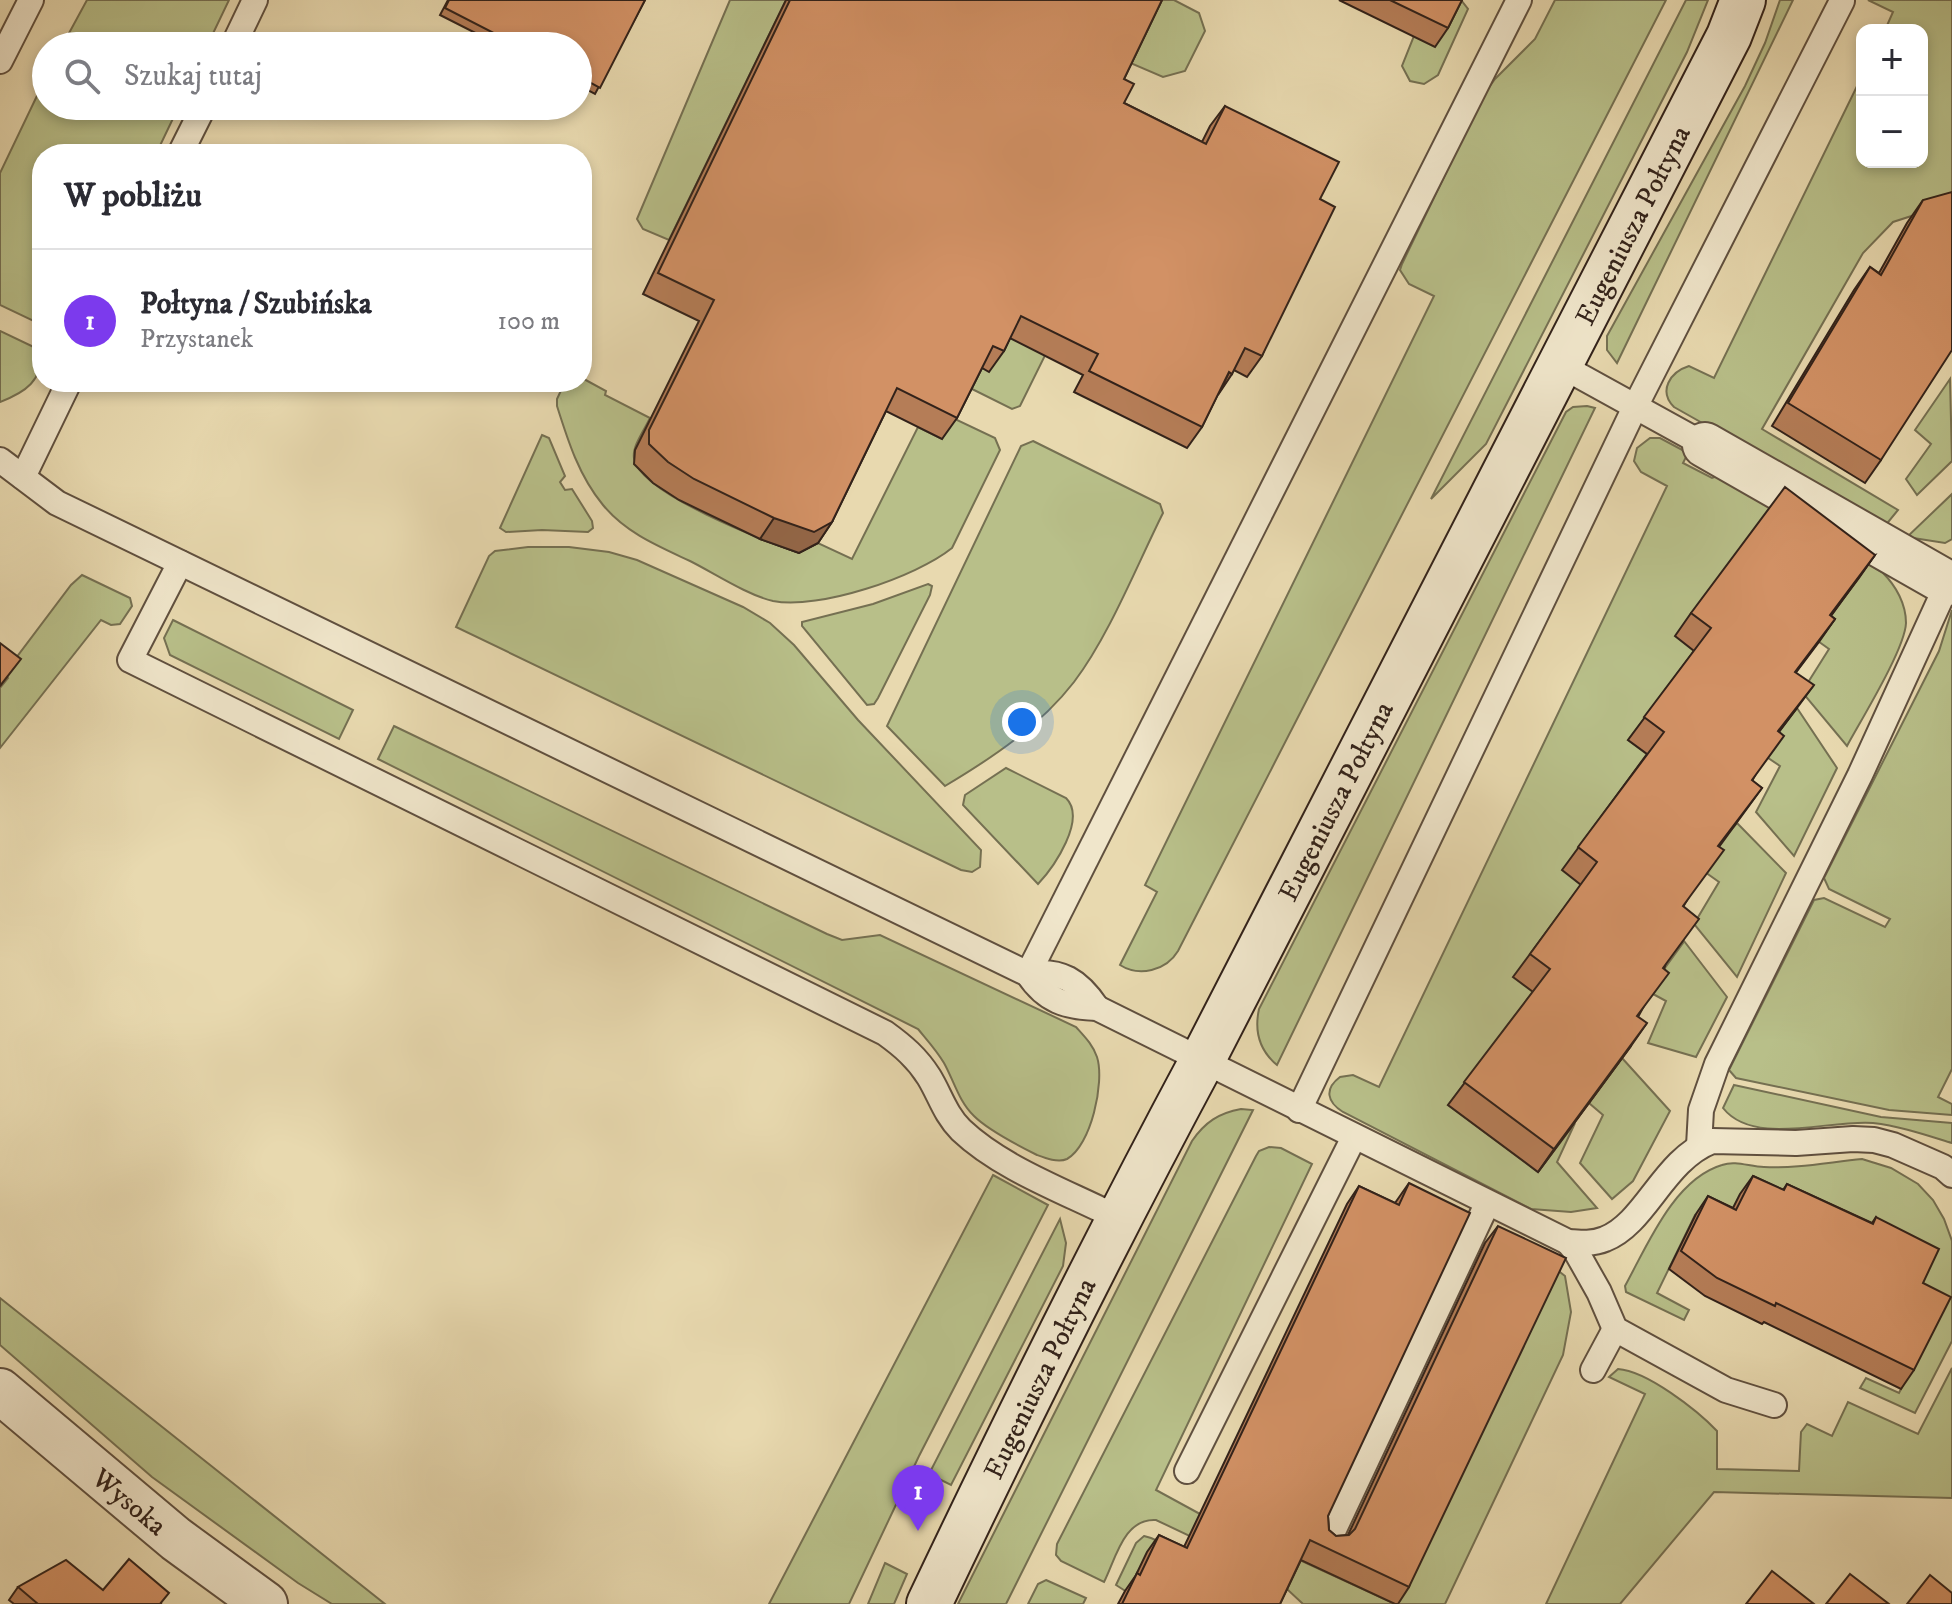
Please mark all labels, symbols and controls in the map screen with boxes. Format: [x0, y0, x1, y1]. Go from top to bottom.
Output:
map controls [1856, 24, 1928, 168]
button: + [1856, 24, 1928, 96]
search box [32, 32, 592, 120]
icon: search [60, 54, 104, 98]
text: Szukaj tutaj [124, 58, 262, 95]
button: − [1856, 96, 1928, 168]
street label: Eugeniusza Połtyna [1568, 120, 1699, 331]
text: W pobliżu [64, 175, 202, 217]
text: Połtyna / Szubińska [140, 286, 372, 323]
text: 1 [85, 305, 95, 338]
text: 100 m [497, 305, 560, 338]
text: Przystanek [140, 323, 254, 356]
street label: Eugeniusza Połtyna [1271, 696, 1402, 907]
your location [1002, 702, 1042, 742]
street label: Eugeniusza Połtyna [976, 1272, 1104, 1485]
street label: Wysoka [84, 1460, 174, 1544]
pin: 1 [892, 1465, 944, 1531]

